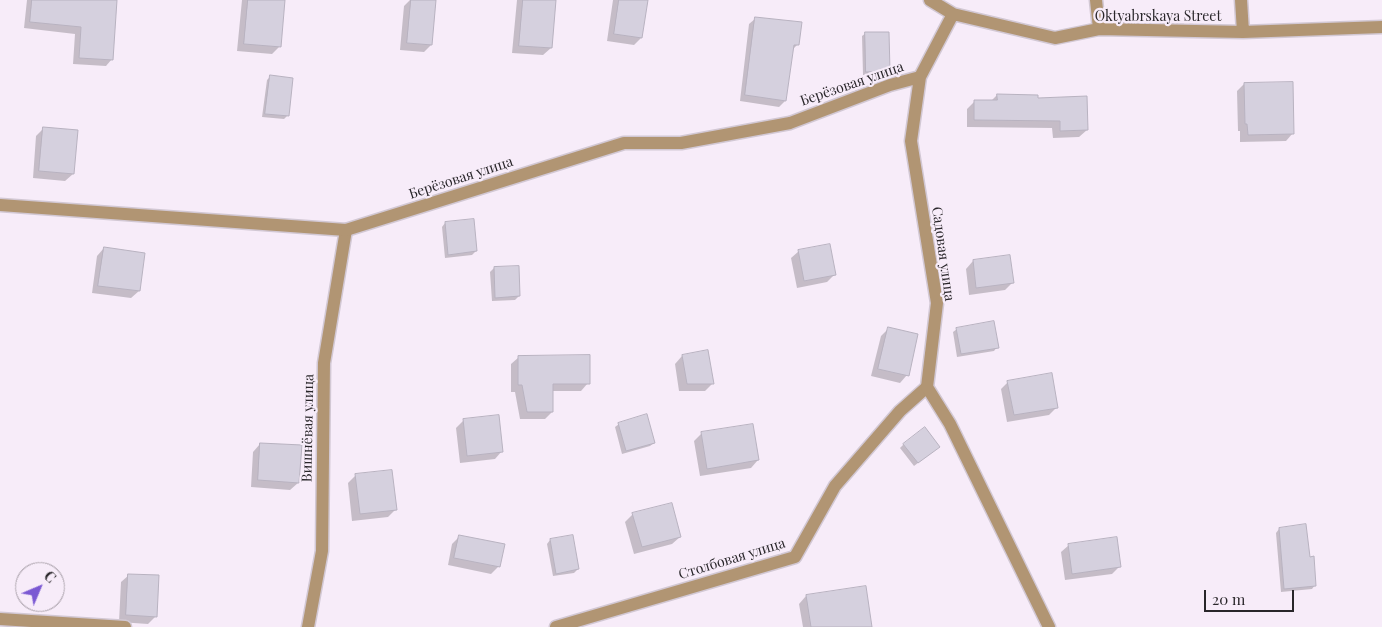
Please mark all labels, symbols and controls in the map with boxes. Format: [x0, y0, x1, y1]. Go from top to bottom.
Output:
street label: Oktyabrskaya Street [1095, 9, 1221, 25]
street label: Берёзовая улица [798, 58, 906, 110]
street label: Берёзовая улица [407, 153, 515, 203]
street label: Садовая улица [928, 206, 958, 302]
street label: Вишнёвая улица [299, 374, 317, 482]
street label: Столбовая улица [677, 535, 787, 583]
north arrow [15, 562, 65, 612]
text: С [40, 567, 60, 587]
scale bar [1207, 580, 1297, 612]
text: 20 m [1212, 589, 1245, 609]

